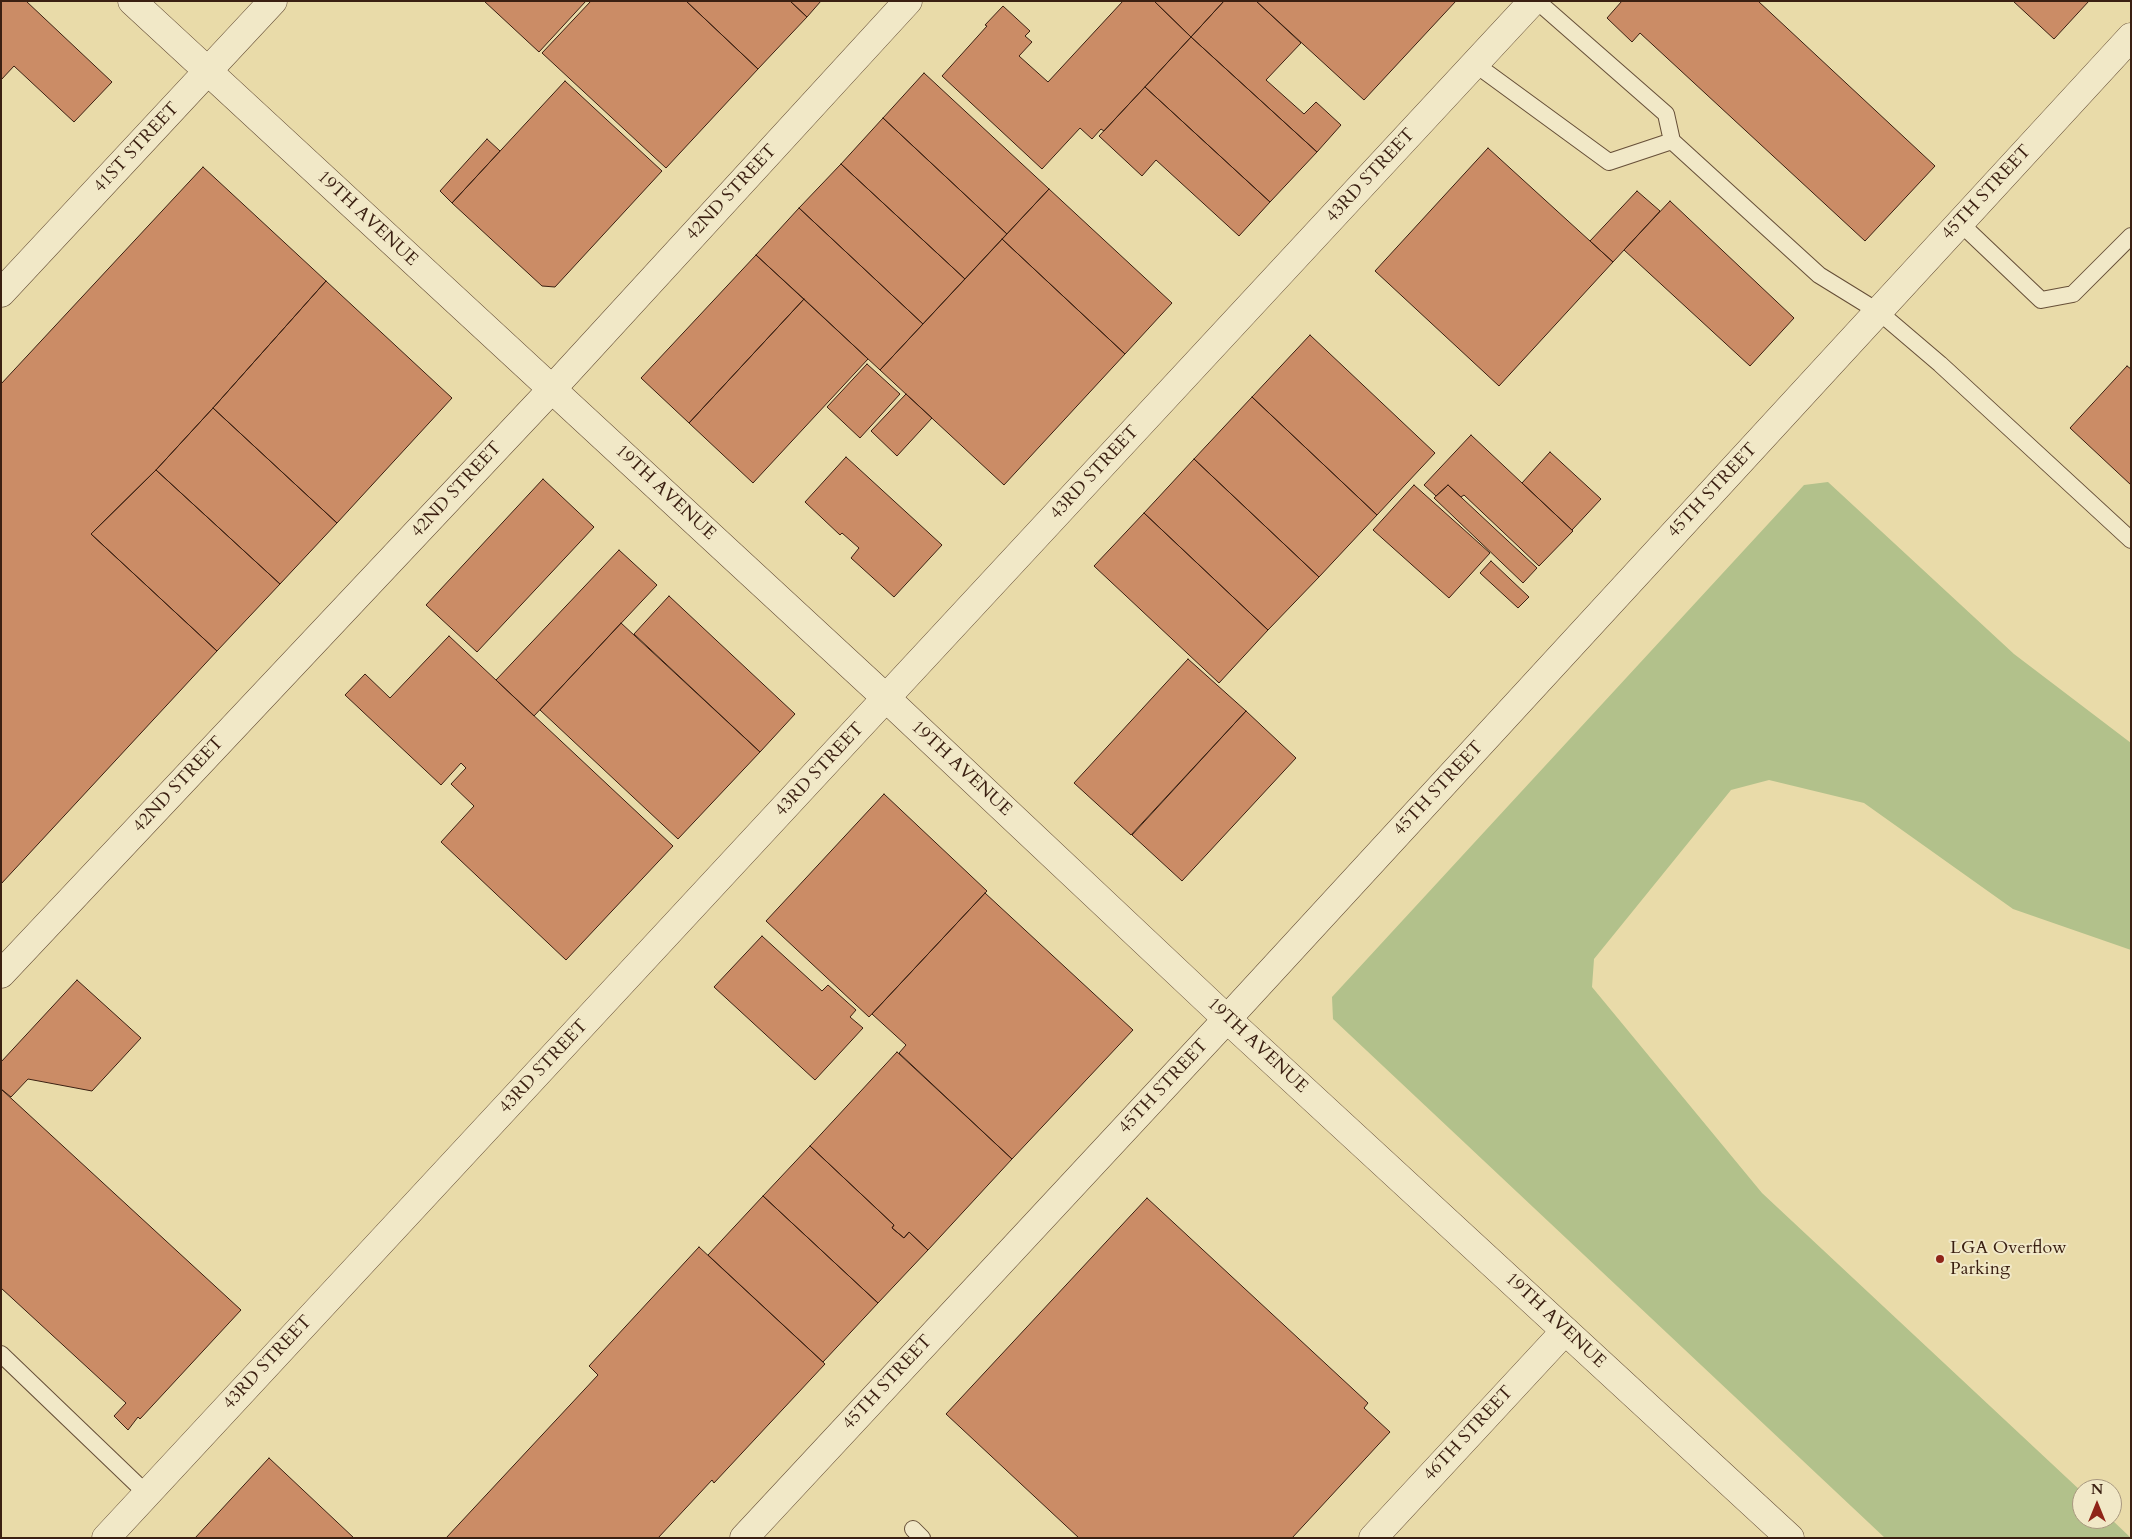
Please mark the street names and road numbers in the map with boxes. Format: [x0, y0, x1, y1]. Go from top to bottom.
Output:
street label: 41ST STREET [90, 98, 184, 198]
street label: 43RD STREET [1322, 125, 1420, 227]
street label: 42ND STREET [682, 141, 782, 245]
street label: 45TH STREET [1938, 141, 2036, 245]
street label: 19TH AVENUE [312, 167, 422, 271]
street label: 43RD STREET [1046, 422, 1144, 524]
street label: 42ND STREET [407, 438, 507, 542]
street label: 45TH STREET [1664, 439, 1762, 543]
street label: 19TH AVENUE [610, 441, 720, 545]
street label: 19TH AVENUE [906, 717, 1016, 821]
street label: 43RD STREET [771, 719, 869, 821]
street label: 42ND STREET [129, 733, 229, 837]
street label: 45TH STREET [1390, 737, 1488, 841]
street label: 19TH AVENUE [1202, 994, 1312, 1098]
street label: 43RD STREET [495, 1016, 593, 1118]
street label: 45TH STREET [1115, 1035, 1213, 1139]
street label: 19TH AVENUE [1500, 1269, 1610, 1373]
street label: 43RD STREET [219, 1312, 317, 1414]
street label: 45TH STREET [839, 1331, 937, 1435]
street label: 46TH STREET [1420, 1382, 1518, 1486]

